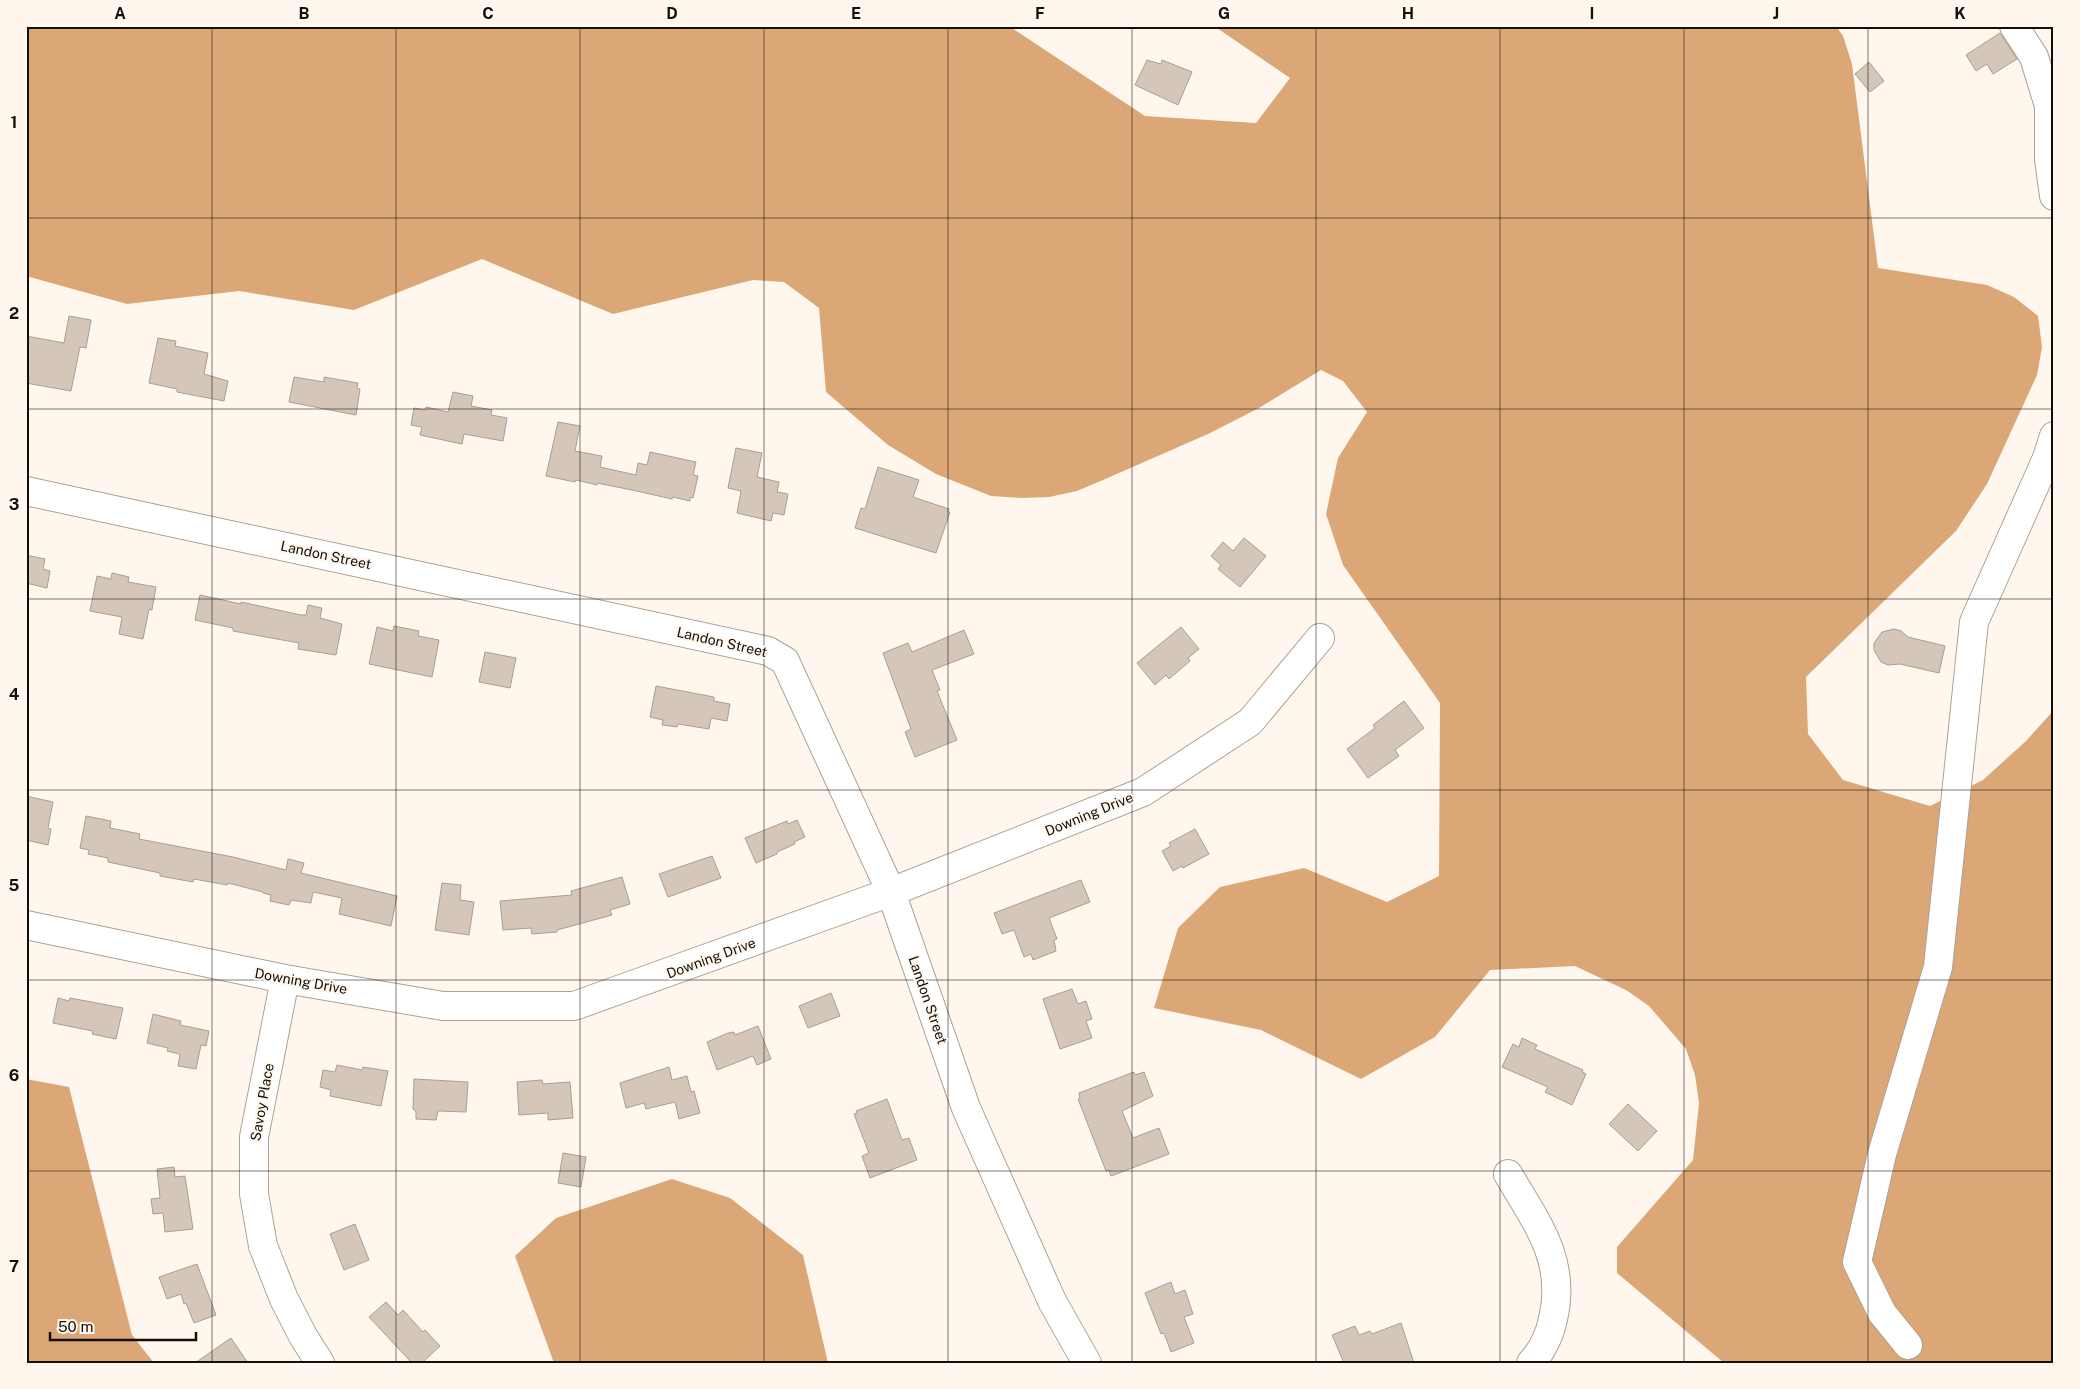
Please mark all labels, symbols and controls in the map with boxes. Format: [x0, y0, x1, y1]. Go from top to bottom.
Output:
text: A [114, 4, 126, 23]
text: B [299, 4, 310, 23]
text: C [482, 4, 494, 23]
text: D [666, 4, 678, 23]
text: E [851, 4, 861, 23]
text: F [1035, 4, 1045, 23]
text: G [1218, 4, 1230, 23]
text: H [1402, 4, 1414, 23]
text: I [1590, 4, 1594, 23]
text: J [1773, 4, 1779, 23]
text: K [1954, 4, 1966, 23]
text: 1 [11, 113, 17, 132]
text: 2 [9, 304, 19, 323]
text: 3 [9, 495, 19, 514]
street label: Landon Street [279, 538, 373, 572]
street label: Landon Street [675, 624, 769, 660]
text: 4 [9, 685, 20, 704]
street label: Downing Drive [1043, 789, 1136, 839]
text: 5 [9, 876, 20, 895]
street label: Downing Drive [664, 934, 758, 982]
street label: Landon Street [905, 954, 951, 1046]
street label: Downing Drive [253, 965, 349, 997]
street label: Savoy Place [247, 1062, 277, 1142]
text: 6 [9, 1066, 19, 1085]
text: 7 [9, 1257, 19, 1276]
scale bar [50, 1309, 196, 1341]
text: 50 m [58, 1318, 93, 1335]

